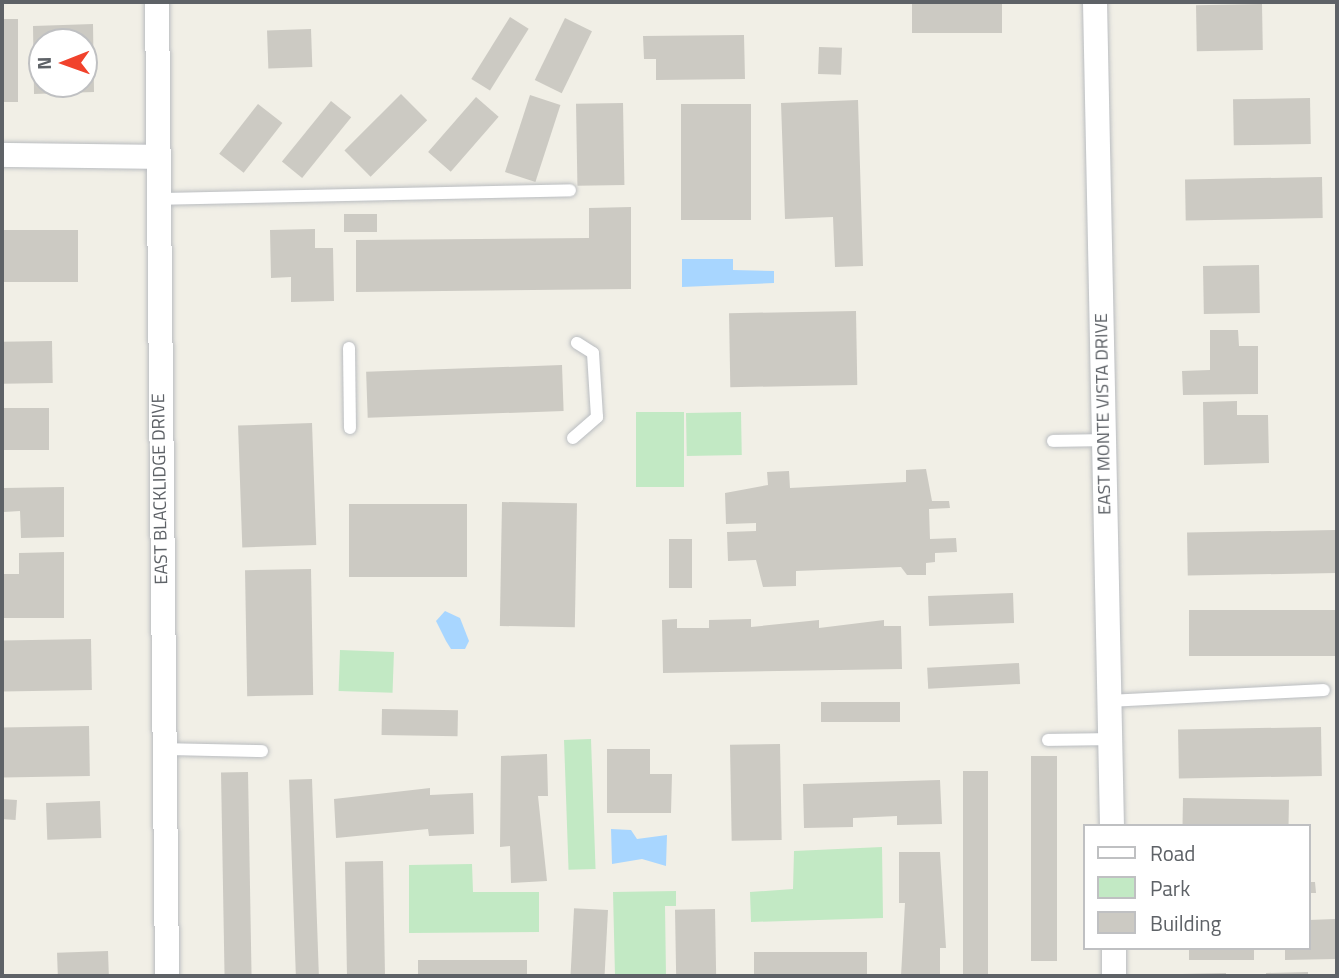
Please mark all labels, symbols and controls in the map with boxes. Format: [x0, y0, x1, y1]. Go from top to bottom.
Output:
north arrow [28, 28, 98, 98]
text: N [29, 57, 58, 70]
street label: EAST MONTE VISTA DRIVE [1090, 313, 1116, 515]
street label: EAST BLACKLIDGE DRIVE [148, 393, 172, 585]
legend [1084, 824, 1311, 950]
text: Road [1150, 837, 1195, 869]
text: Park [1150, 872, 1190, 904]
text: Building [1150, 907, 1221, 939]

